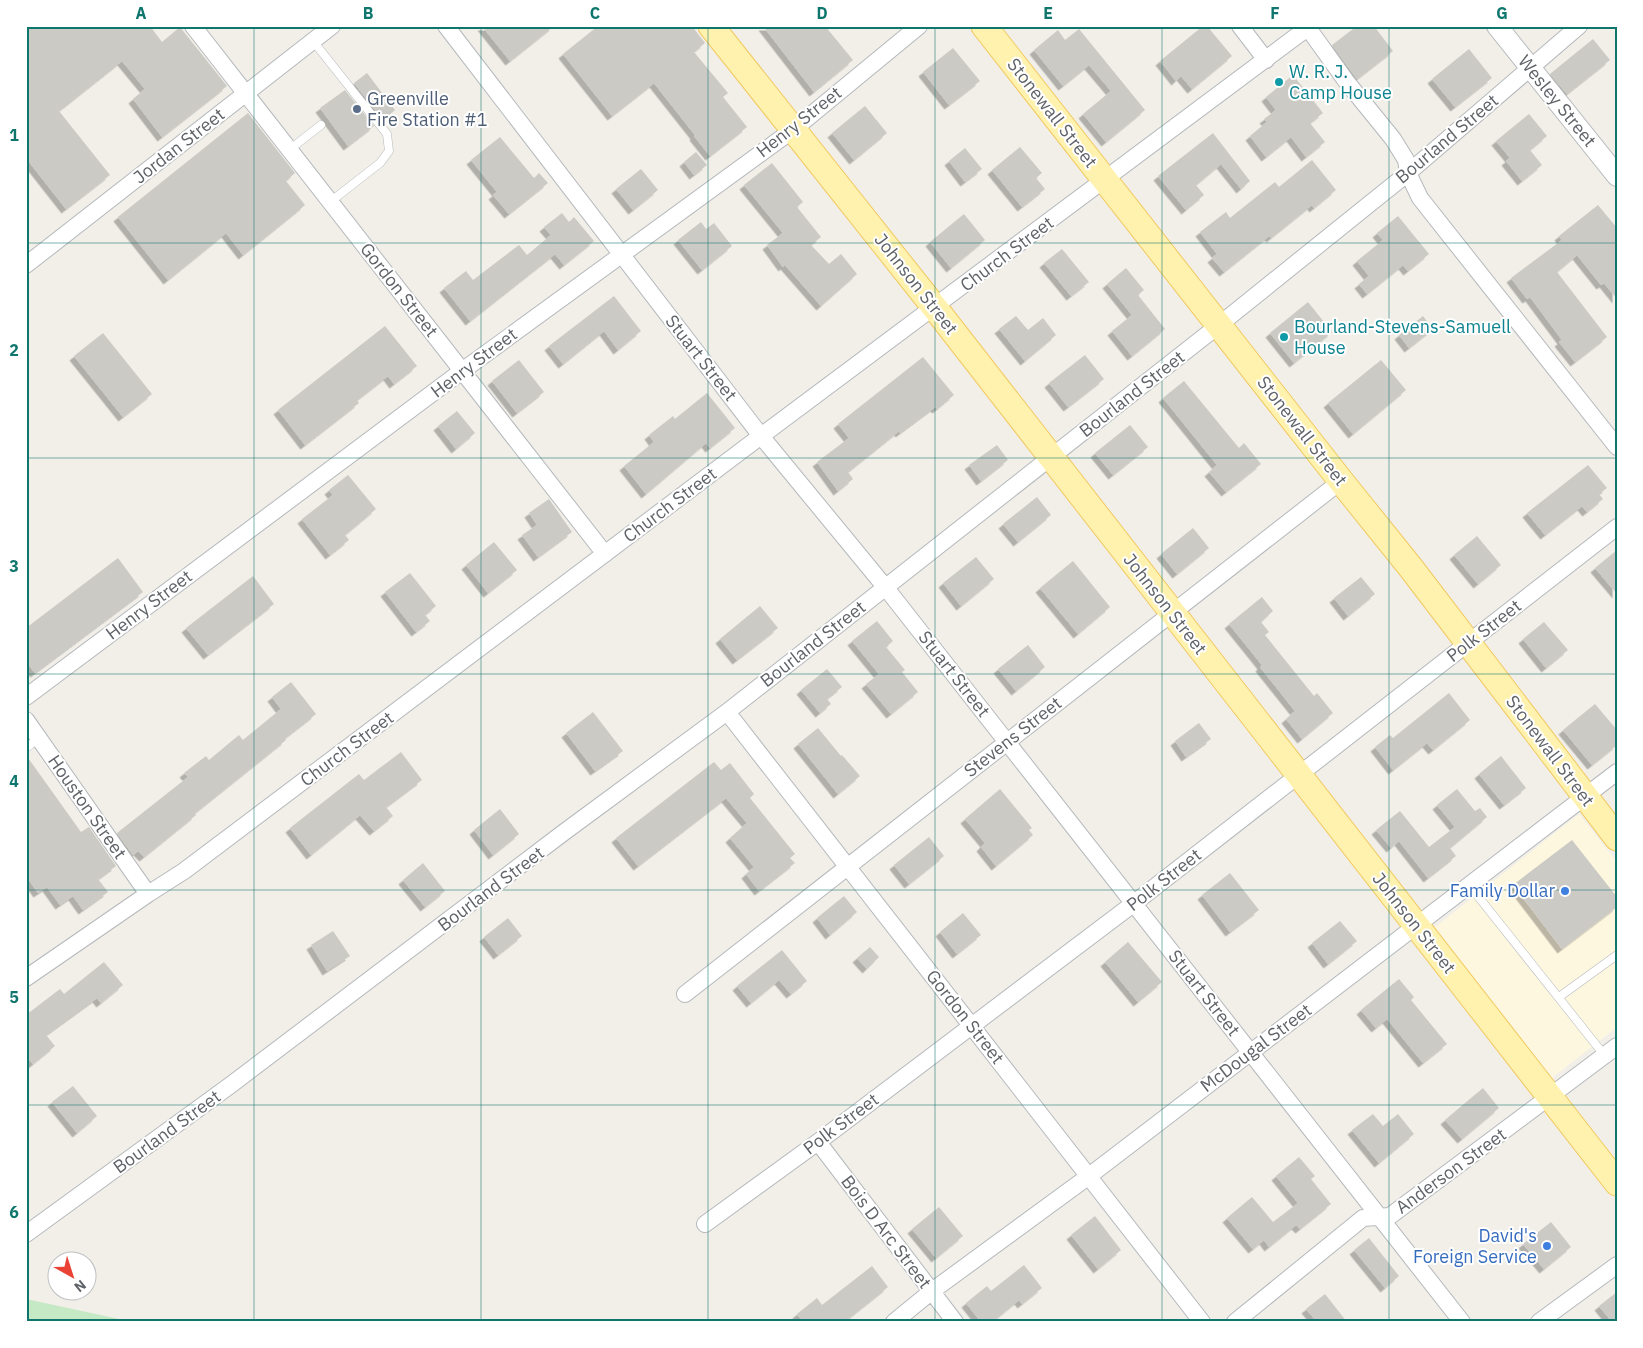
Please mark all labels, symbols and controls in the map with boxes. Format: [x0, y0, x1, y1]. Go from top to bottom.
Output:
text: A [136, 3, 147, 23]
text: B [363, 3, 374, 23]
text: C [590, 3, 600, 23]
text: D [816, 3, 828, 23]
text: E [1043, 3, 1053, 23]
text: F [1270, 3, 1280, 23]
text: G [1496, 3, 1508, 23]
street label: Wesley Street [1513, 50, 1601, 151]
street label: Stonewall Street [1002, 53, 1103, 172]
place label: W. R. J. Camp House [1289, 60, 1392, 104]
marker: W. R. J. Camp House [1273, 76, 1285, 88]
street label: Henry Street [751, 81, 846, 162]
place label: Greenville Fire Station #1 [367, 87, 488, 131]
street label: Bourland Street [1390, 89, 1503, 188]
street label: Jordan Street [128, 103, 229, 188]
marker: Greenville Fire Station #1 [351, 103, 363, 115]
text: 1 [9, 125, 19, 145]
street label: Church Street [955, 211, 1058, 296]
street label: Johnson Street [870, 228, 963, 339]
street label: Gordon Street [355, 238, 443, 341]
street label: Stuart Street [661, 310, 742, 405]
place label: Bourland-Stevens-Samuell House [1294, 315, 1511, 359]
street label: Henry Street [426, 323, 521, 403]
marker: Bourland-Stevens-Samuell House [1278, 331, 1290, 343]
text: 2 [9, 340, 19, 360]
street label: Bourland Street [1074, 345, 1189, 442]
street label: Stonewall Street [1252, 371, 1353, 490]
street label: Church Street [618, 462, 721, 547]
street label: Johnson Street [1119, 548, 1212, 659]
text: 3 [9, 556, 19, 576]
street label: Henry Street [101, 565, 196, 645]
street label: Polk Street [1442, 594, 1526, 667]
street label: Bourland Street [755, 595, 870, 692]
street label: Stuart Street [914, 626, 995, 721]
street label: Stevens Street [959, 691, 1066, 782]
street label: Stonewall Street [1501, 691, 1600, 811]
street label: Church Street [295, 706, 398, 791]
street label: Houston Street [43, 750, 132, 863]
text: 4 [9, 771, 19, 791]
street label: Bourland Street [433, 841, 549, 936]
street label: Polk Street [1122, 843, 1206, 916]
street label: Johnson Street [1368, 867, 1461, 978]
place label: Family Dollar [1450, 879, 1555, 902]
marker: Family Dollar [1559, 885, 1571, 897]
street label: Stuart Street [1164, 945, 1245, 1040]
street label: Gordon Street [921, 965, 1009, 1068]
text: 5 [9, 987, 19, 1007]
street label: McDougal Street [1195, 998, 1316, 1097]
street label: Bourland Street [108, 1085, 225, 1178]
street label: Polk Street [798, 1088, 883, 1159]
street label: Anderson Street [1391, 1123, 1511, 1219]
street label: Bois D Arc Street [836, 1170, 937, 1293]
text: 6 [9, 1202, 19, 1222]
place label: David's Foreign Service [1413, 1224, 1537, 1268]
marker: David's Foreign Service [1541, 1240, 1553, 1252]
north arrow [48, 1250, 98, 1300]
text: N [71, 1276, 90, 1296]

